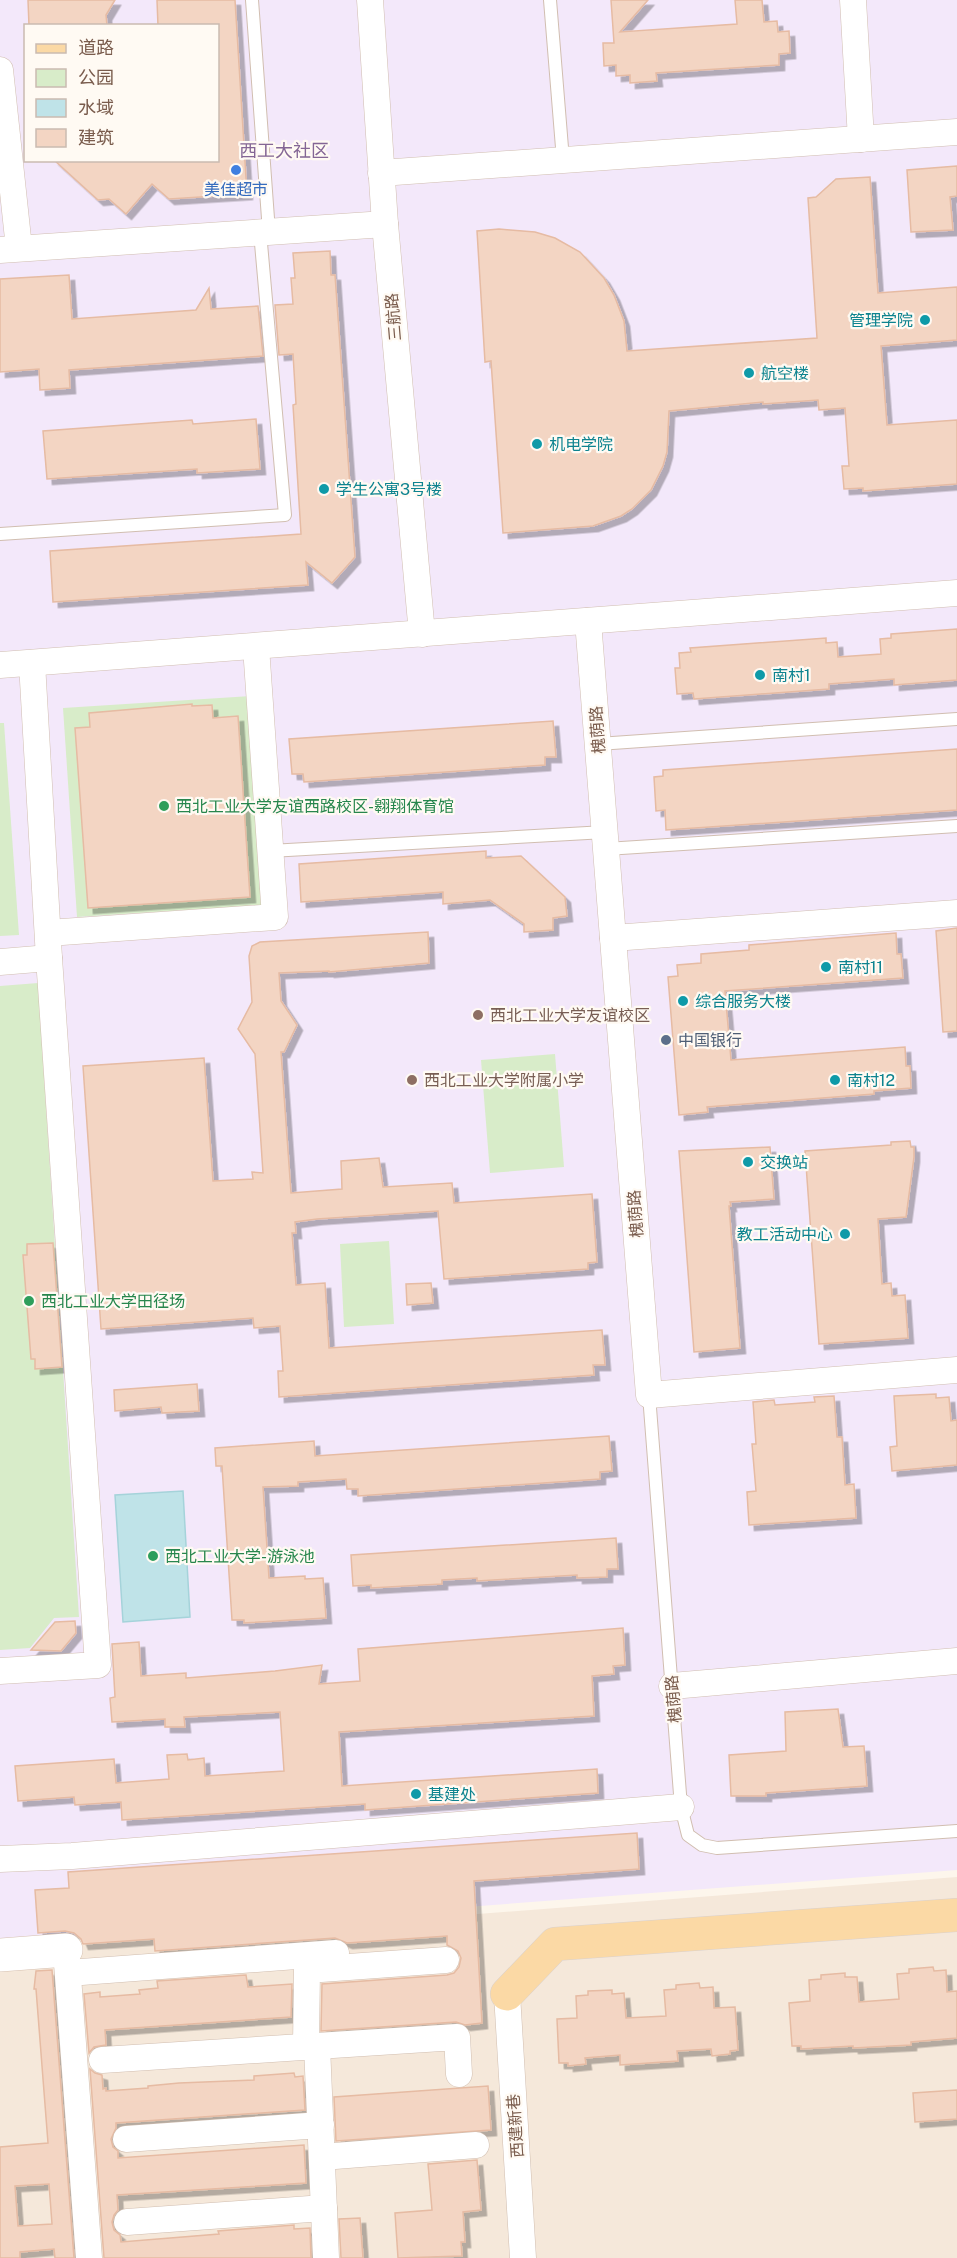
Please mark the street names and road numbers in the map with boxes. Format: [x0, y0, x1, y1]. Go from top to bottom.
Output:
street label: 三航路 [382, 292, 405, 342]
street label: 槐荫路 [586, 705, 609, 755]
street label: 槐荫路 [624, 1189, 647, 1239]
street label: 槐荫路 [662, 1674, 685, 1724]
street label: 西建新巷 [504, 2093, 527, 2159]

